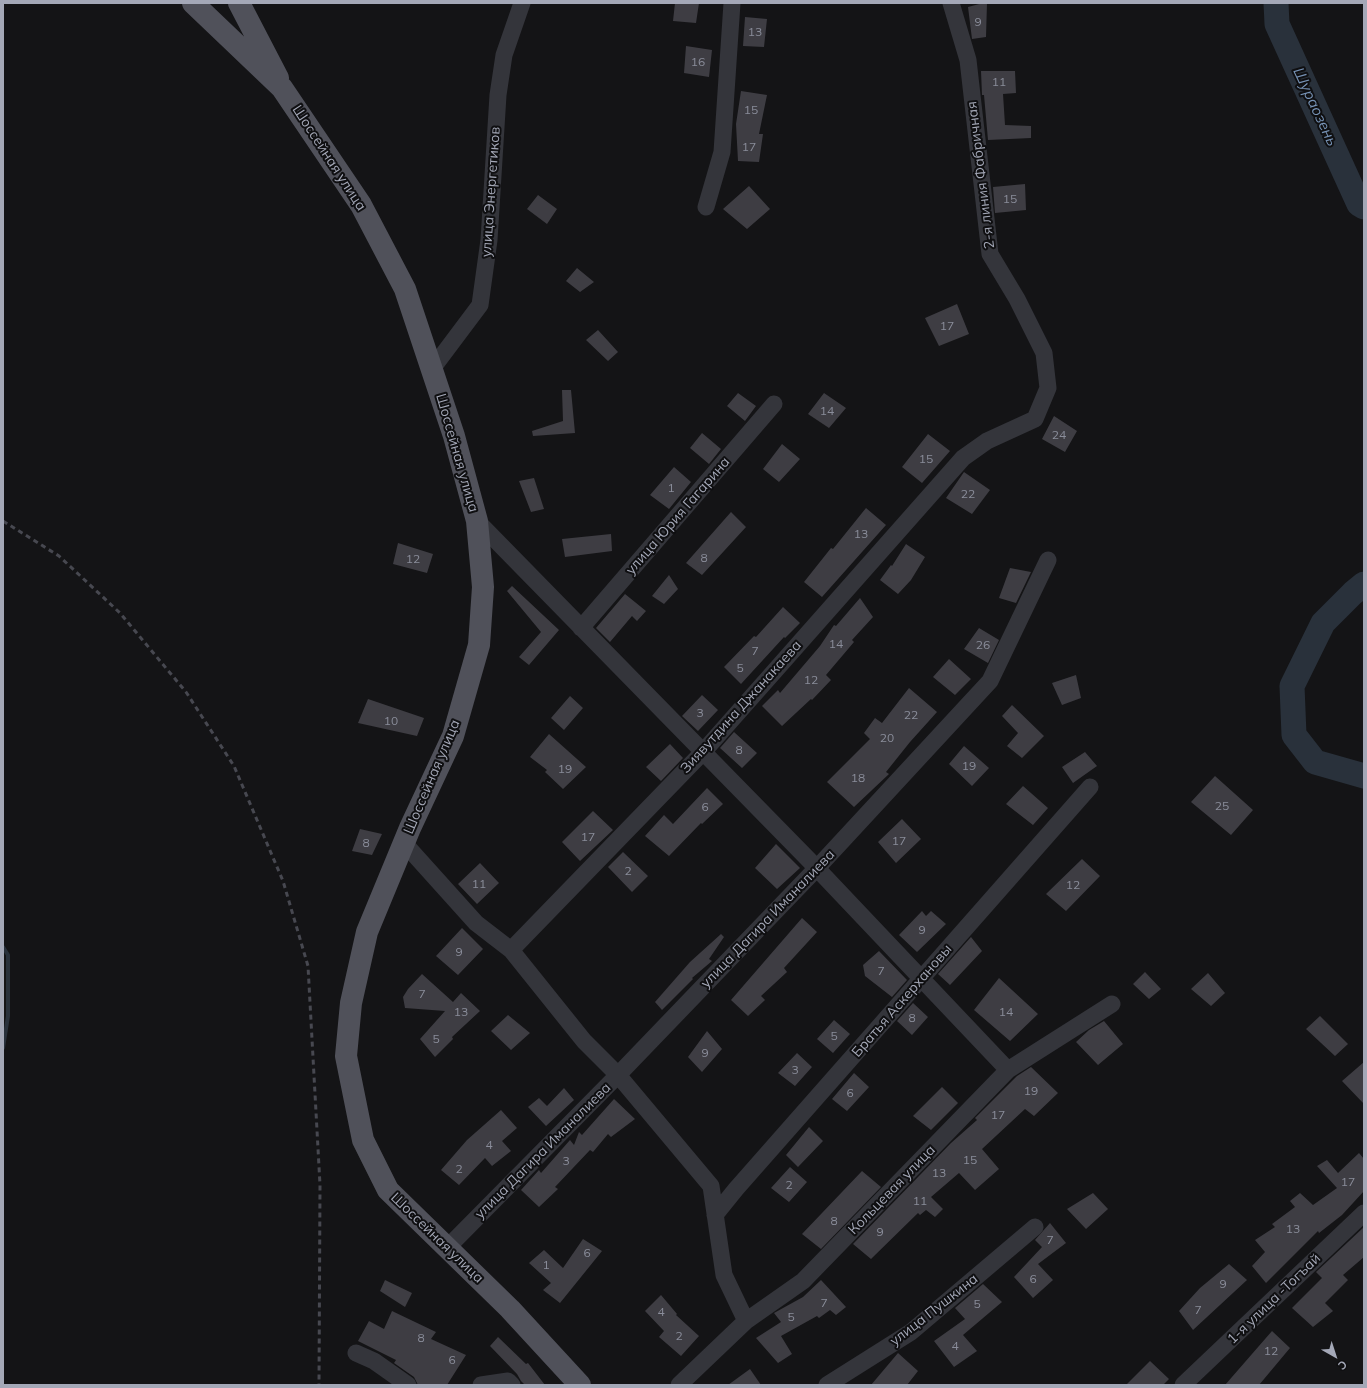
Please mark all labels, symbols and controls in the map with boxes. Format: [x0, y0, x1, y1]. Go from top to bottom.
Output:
house number: 9 [974, 15, 982, 29]
house number: 13 [748, 25, 762, 39]
house number: 16 [691, 55, 705, 69]
water label: Шураозень [1289, 65, 1341, 149]
house number: 11 [992, 75, 1006, 89]
street label: 2-я линия Фабричная [964, 100, 998, 250]
street label: Шоссейная улица [289, 102, 369, 214]
house number: 15 [744, 103, 758, 117]
street label: улица Энергетиков [478, 126, 504, 258]
house number: 17 [742, 140, 756, 154]
house number: 15 [1003, 192, 1017, 206]
house number: 17 [940, 319, 954, 333]
street label: Шоссейная улица [432, 392, 482, 514]
house number: 14 [820, 404, 834, 418]
house number: 24 [1052, 428, 1066, 442]
house number: 15 [919, 452, 933, 466]
street label: улица Юрия Гагарина [622, 454, 734, 578]
house number: 1 [667, 481, 675, 495]
house number: 22 [961, 487, 975, 501]
house number: 13 [854, 527, 868, 541]
house number: 8 [700, 551, 708, 565]
house number: 12 [406, 552, 420, 566]
street label: Зиявутдина Джанакаева [677, 637, 805, 777]
house number: 14 [829, 637, 843, 651]
house number: 26 [976, 638, 990, 652]
house number: 7 [751, 644, 759, 658]
house number: 5 [736, 661, 744, 675]
house number: 12 [804, 673, 818, 687]
house number: 3 [696, 706, 704, 720]
house number: 22 [904, 708, 918, 722]
house number: 10 [384, 714, 398, 728]
street label: Шоссейная улица [400, 717, 464, 837]
house number: 20 [880, 731, 894, 745]
house number: 8 [735, 743, 743, 757]
house number: 19 [962, 759, 976, 773]
house number: 19 [558, 762, 572, 776]
house number: 18 [851, 771, 865, 785]
house number: 25 [1215, 799, 1229, 813]
house number: 6 [701, 800, 709, 814]
house number: 17 [581, 830, 595, 844]
house number: 17 [892, 834, 906, 848]
house number: 8 [362, 836, 370, 850]
street label: улица Дагира Иманалиева [698, 846, 838, 992]
house number: 2 [624, 864, 632, 878]
house number: 11 [472, 877, 486, 891]
house number: 12 [1066, 878, 1080, 892]
house number: 9 [918, 923, 926, 937]
street label: Братья Аскерхановы [848, 941, 956, 1061]
house number: 9 [455, 945, 463, 959]
house number: 7 [877, 964, 885, 978]
house number: 7 [418, 987, 426, 1001]
house number: 13 [454, 1005, 468, 1019]
house number: 14 [999, 1005, 1013, 1019]
house number: 8 [908, 1011, 916, 1025]
house number: 5 [830, 1029, 838, 1043]
house number: 5 [432, 1032, 440, 1046]
house number: 9 [701, 1046, 709, 1060]
house number: 3 [791, 1063, 799, 1077]
street label: улица Дагира Иманалиева [471, 1079, 615, 1223]
house number: 19 [1024, 1084, 1038, 1098]
house number: 6 [846, 1086, 854, 1100]
house number: 17 [991, 1108, 1005, 1122]
house number: 4 [485, 1138, 493, 1152]
street label: Кольцевая улица [845, 1142, 939, 1238]
house number: 15 [963, 1153, 977, 1167]
house number: 3 [562, 1154, 570, 1168]
house number: 2 [455, 1162, 463, 1176]
house number: 13 [932, 1166, 946, 1180]
house number: 17 [1341, 1175, 1355, 1189]
house number: 2 [785, 1178, 793, 1192]
street label: Шоссейная улица [387, 1189, 487, 1287]
house number: 11 [913, 1194, 927, 1208]
house number: 8 [830, 1214, 838, 1228]
house number: 13 [1286, 1222, 1300, 1236]
house number: 9 [876, 1225, 884, 1239]
house number: 7 [1046, 1233, 1054, 1247]
house number: 6 [583, 1246, 591, 1260]
street label: 1-я улица -Тогъай [1224, 1250, 1324, 1348]
house number: 1 [542, 1258, 550, 1272]
street label: улица Пушкина [887, 1270, 981, 1350]
house number: 6 [1029, 1272, 1037, 1286]
house number: 9 [1219, 1277, 1227, 1291]
house number: 7 [820, 1296, 828, 1310]
house number: 5 [973, 1297, 981, 1311]
house number: 7 [1194, 1303, 1202, 1317]
house number: 4 [657, 1305, 665, 1319]
house number: 5 [787, 1310, 795, 1324]
house number: 2 [675, 1329, 683, 1343]
house number: 8 [417, 1331, 425, 1345]
north arrow [1315, 1336, 1355, 1376]
house number: 4 [951, 1339, 959, 1353]
house number: 12 [1264, 1344, 1278, 1358]
house number: 6 [448, 1353, 456, 1367]
text: С [1335, 1358, 1350, 1373]

